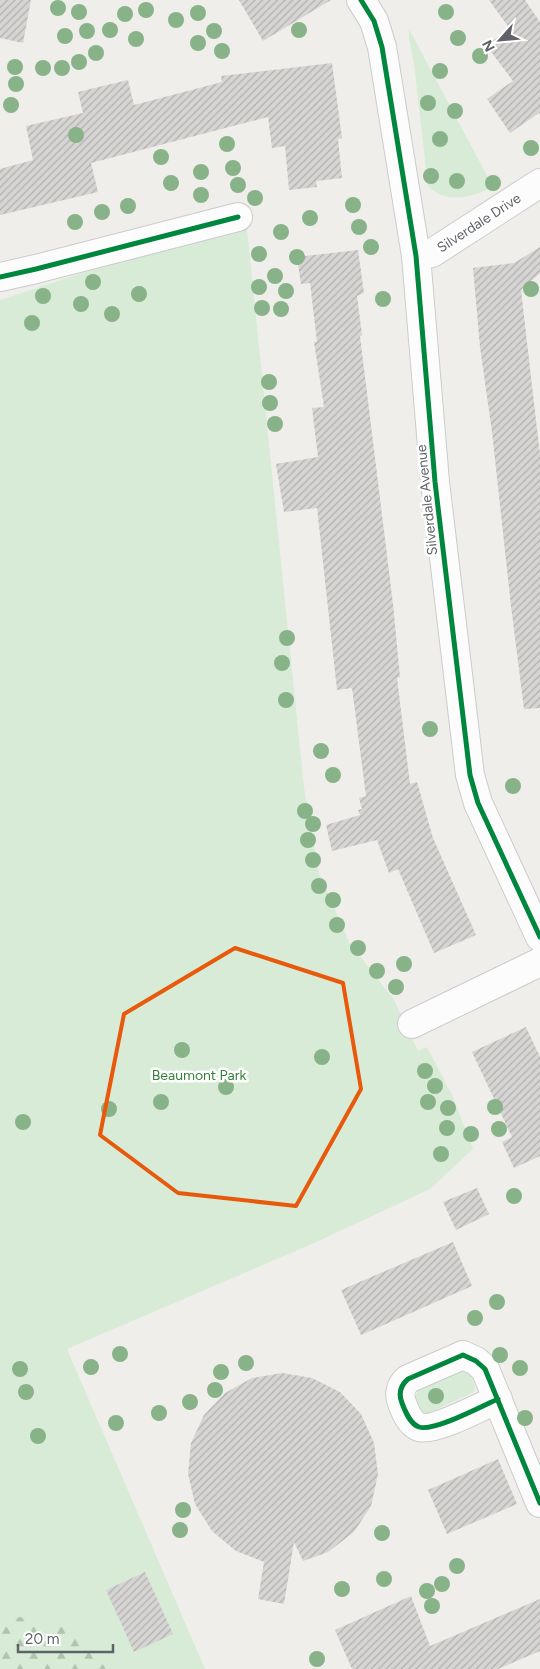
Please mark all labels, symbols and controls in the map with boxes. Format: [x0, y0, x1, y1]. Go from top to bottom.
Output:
north arrow [475, 15, 525, 65]
text: N [479, 37, 499, 54]
street label: Silverdale Drive [434, 189, 524, 256]
street label: Silverdale Avenue [413, 443, 441, 556]
park label: Beaumont Park [152, 1067, 246, 1084]
scale bar [18, 1622, 112, 1654]
text: 20 m [25, 1630, 59, 1648]

